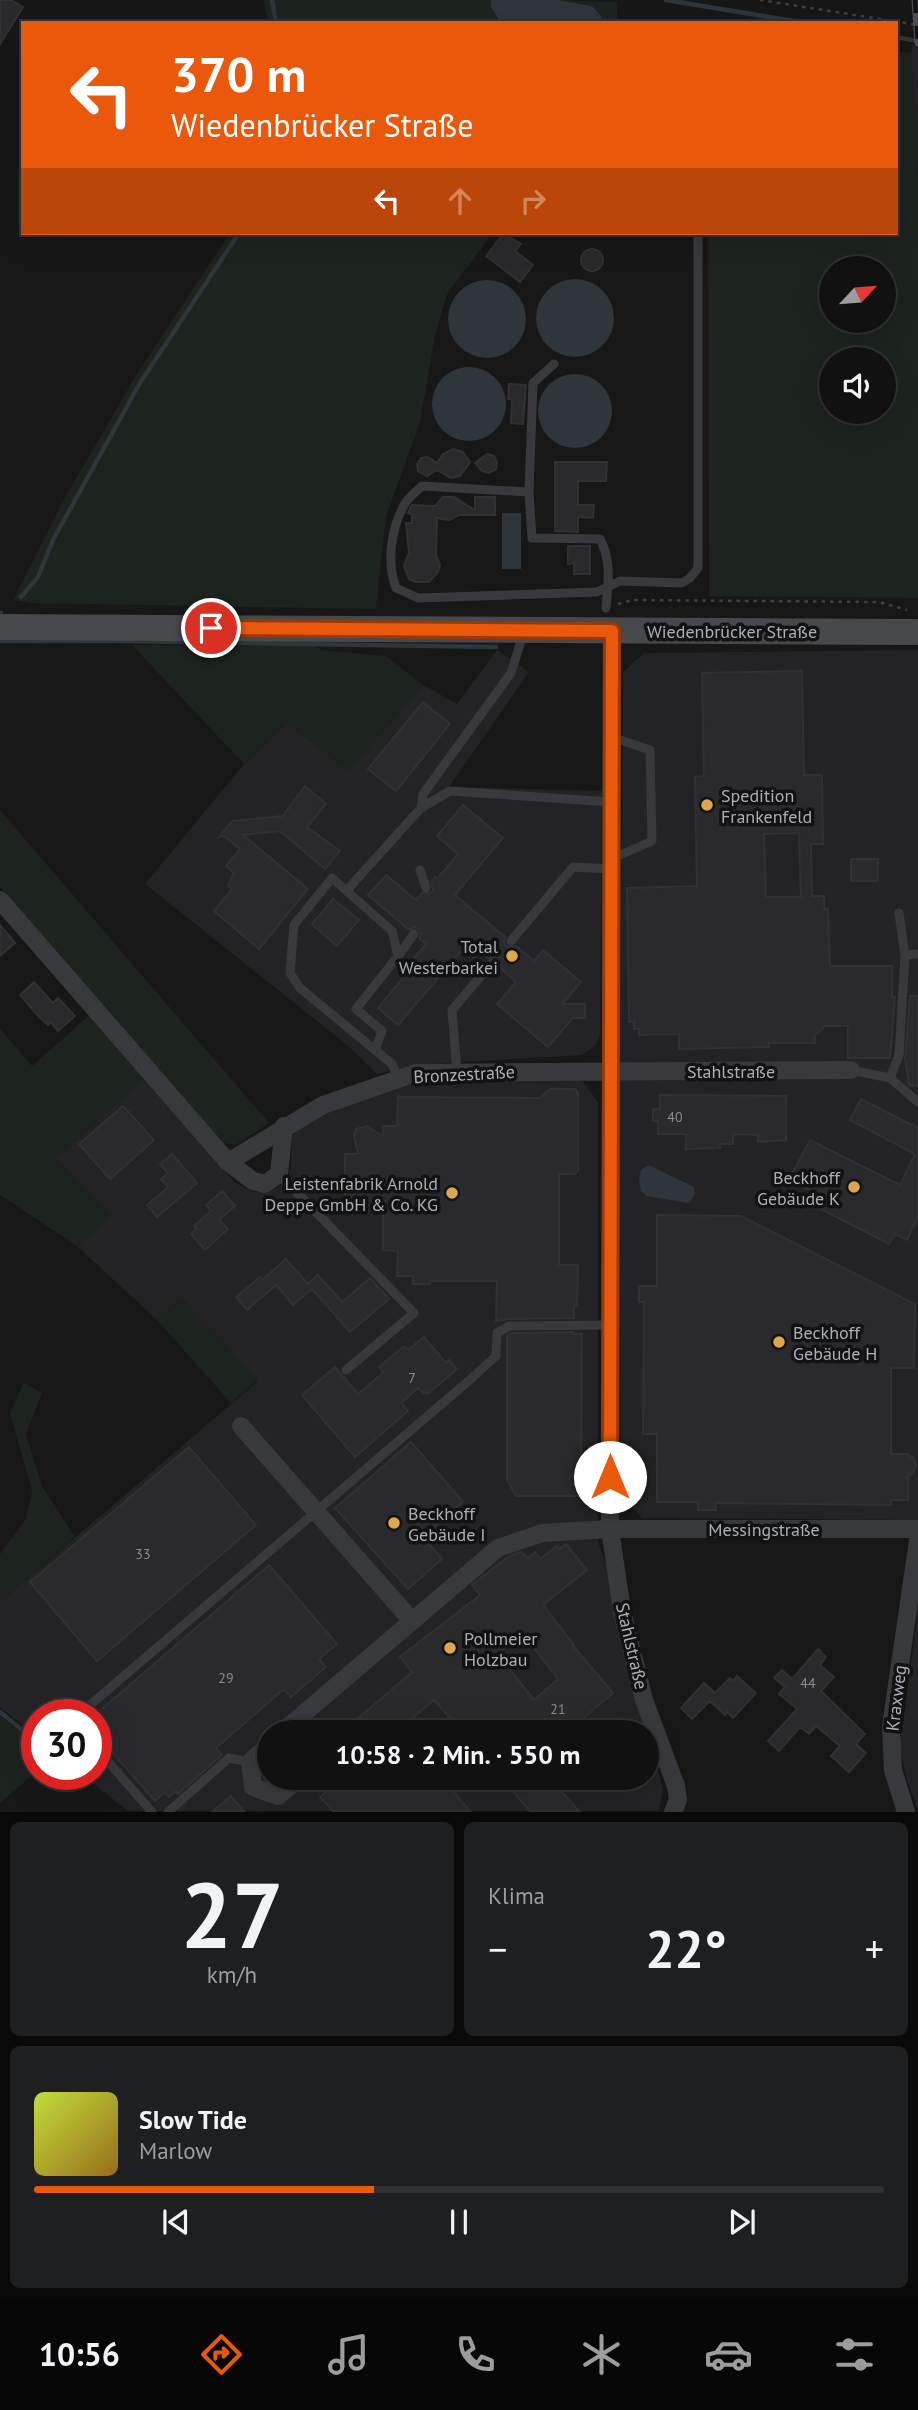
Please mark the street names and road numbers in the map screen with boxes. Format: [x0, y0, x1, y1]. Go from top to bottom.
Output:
street label: Wiedenbrücker Straße [647, 620, 817, 643]
street label: Bronzestraße [413, 1060, 515, 1088]
street label: Stahlstraße [687, 1060, 775, 1083]
street label: Messingstraße [708, 1518, 820, 1541]
street label: Stahlstraße [611, 1600, 653, 1692]
street label: Kraxweg [881, 1664, 911, 1732]

